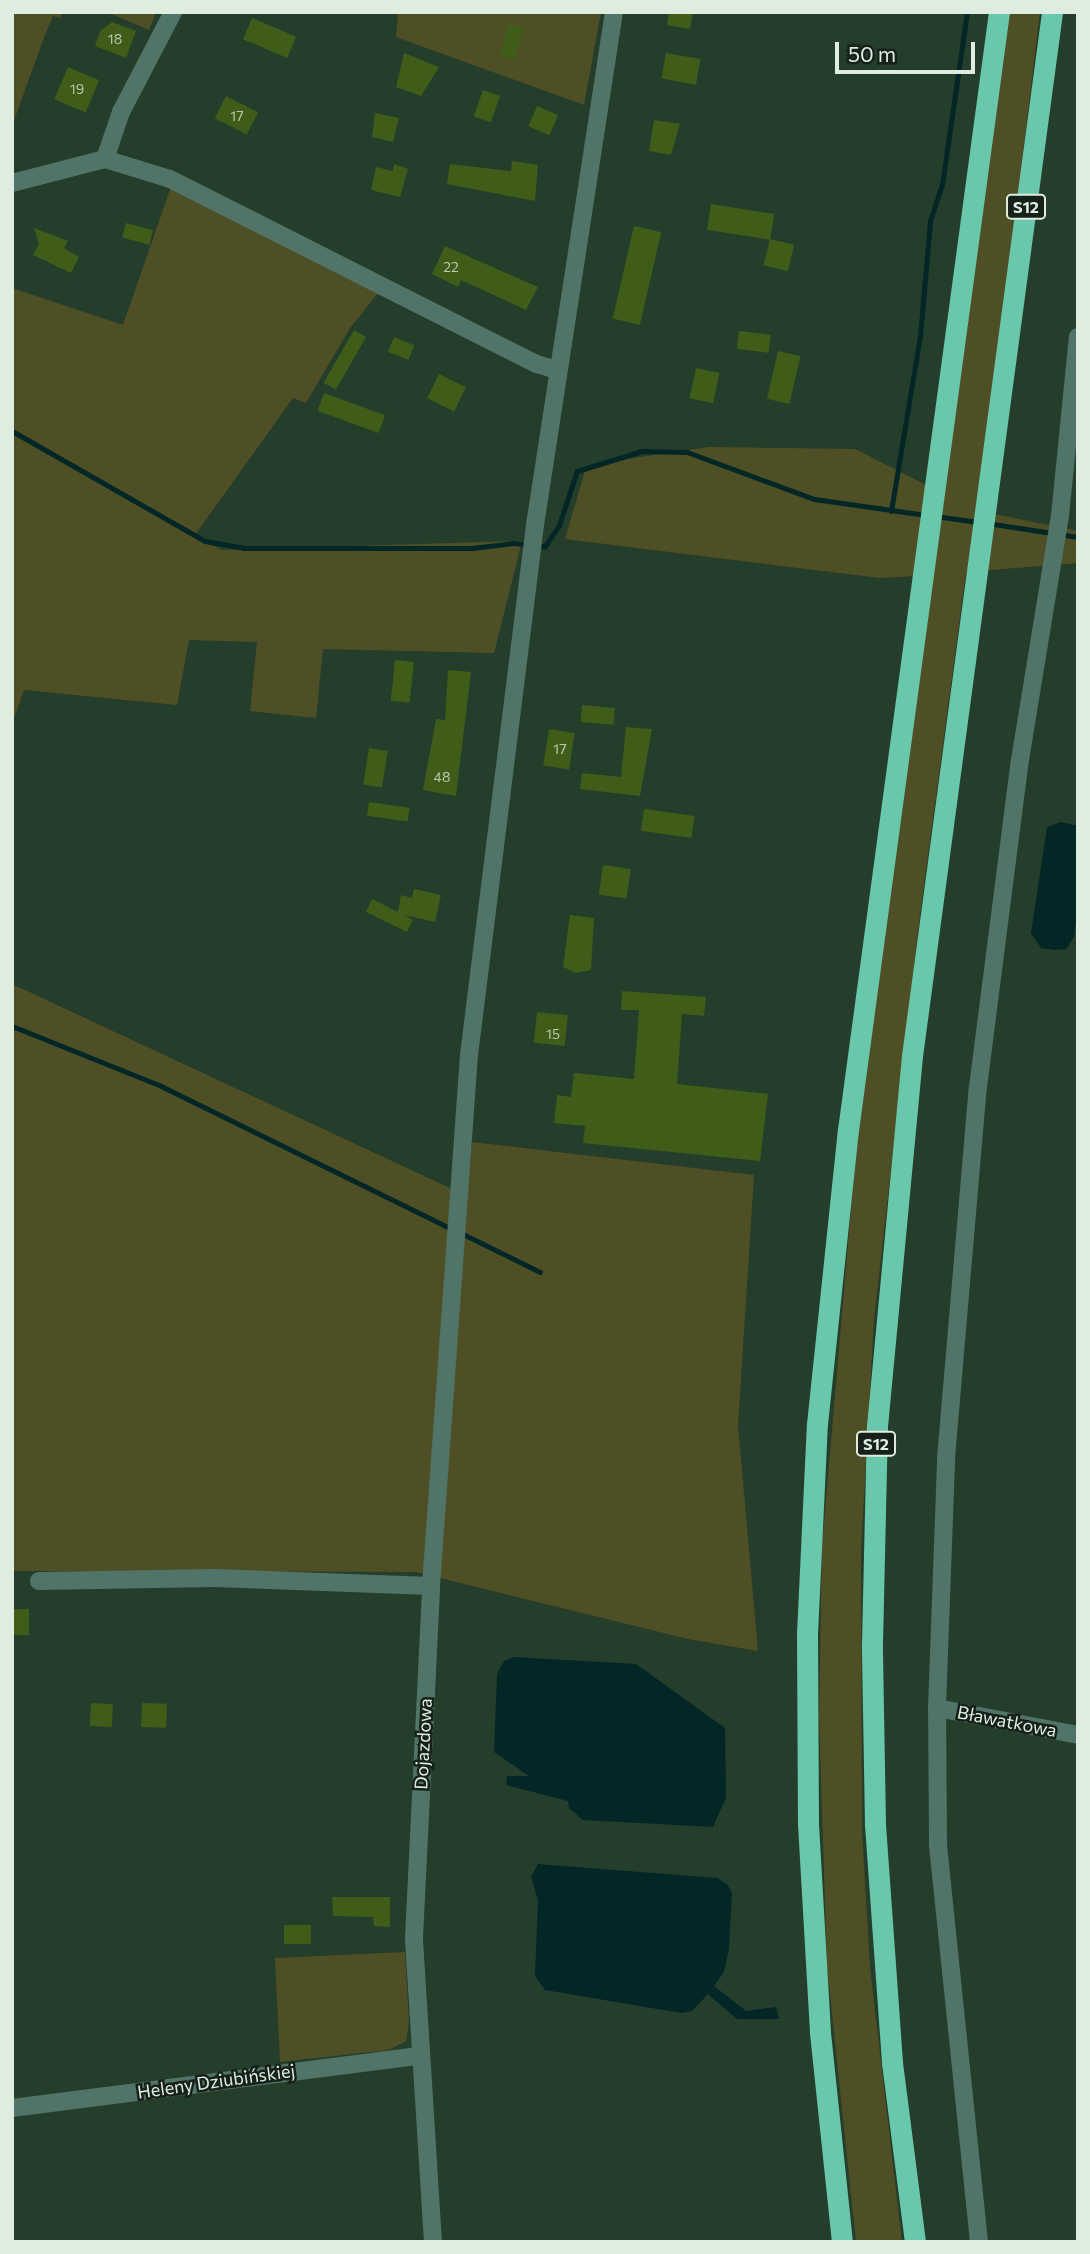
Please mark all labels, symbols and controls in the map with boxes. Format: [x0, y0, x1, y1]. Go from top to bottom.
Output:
scale bar [838, 28, 978, 72]
house number: 18 [108, 31, 122, 47]
text: 50 m [848, 41, 896, 66]
house number: 19 [70, 81, 84, 97]
house number: 17 [230, 108, 244, 124]
road number: S12 [1005, 195, 1047, 220]
house number: 22 [443, 259, 459, 275]
house number: 17 [553, 741, 567, 757]
house number: 48 [434, 769, 450, 785]
house number: 15 [546, 1026, 560, 1042]
road number: S12 [855, 1432, 897, 1456]
street label: Dojazdowa [410, 1698, 436, 1790]
street label: Bławatkowa [956, 1701, 1058, 1741]
street label: Heleny Dziubińskiej [136, 2059, 296, 2103]

